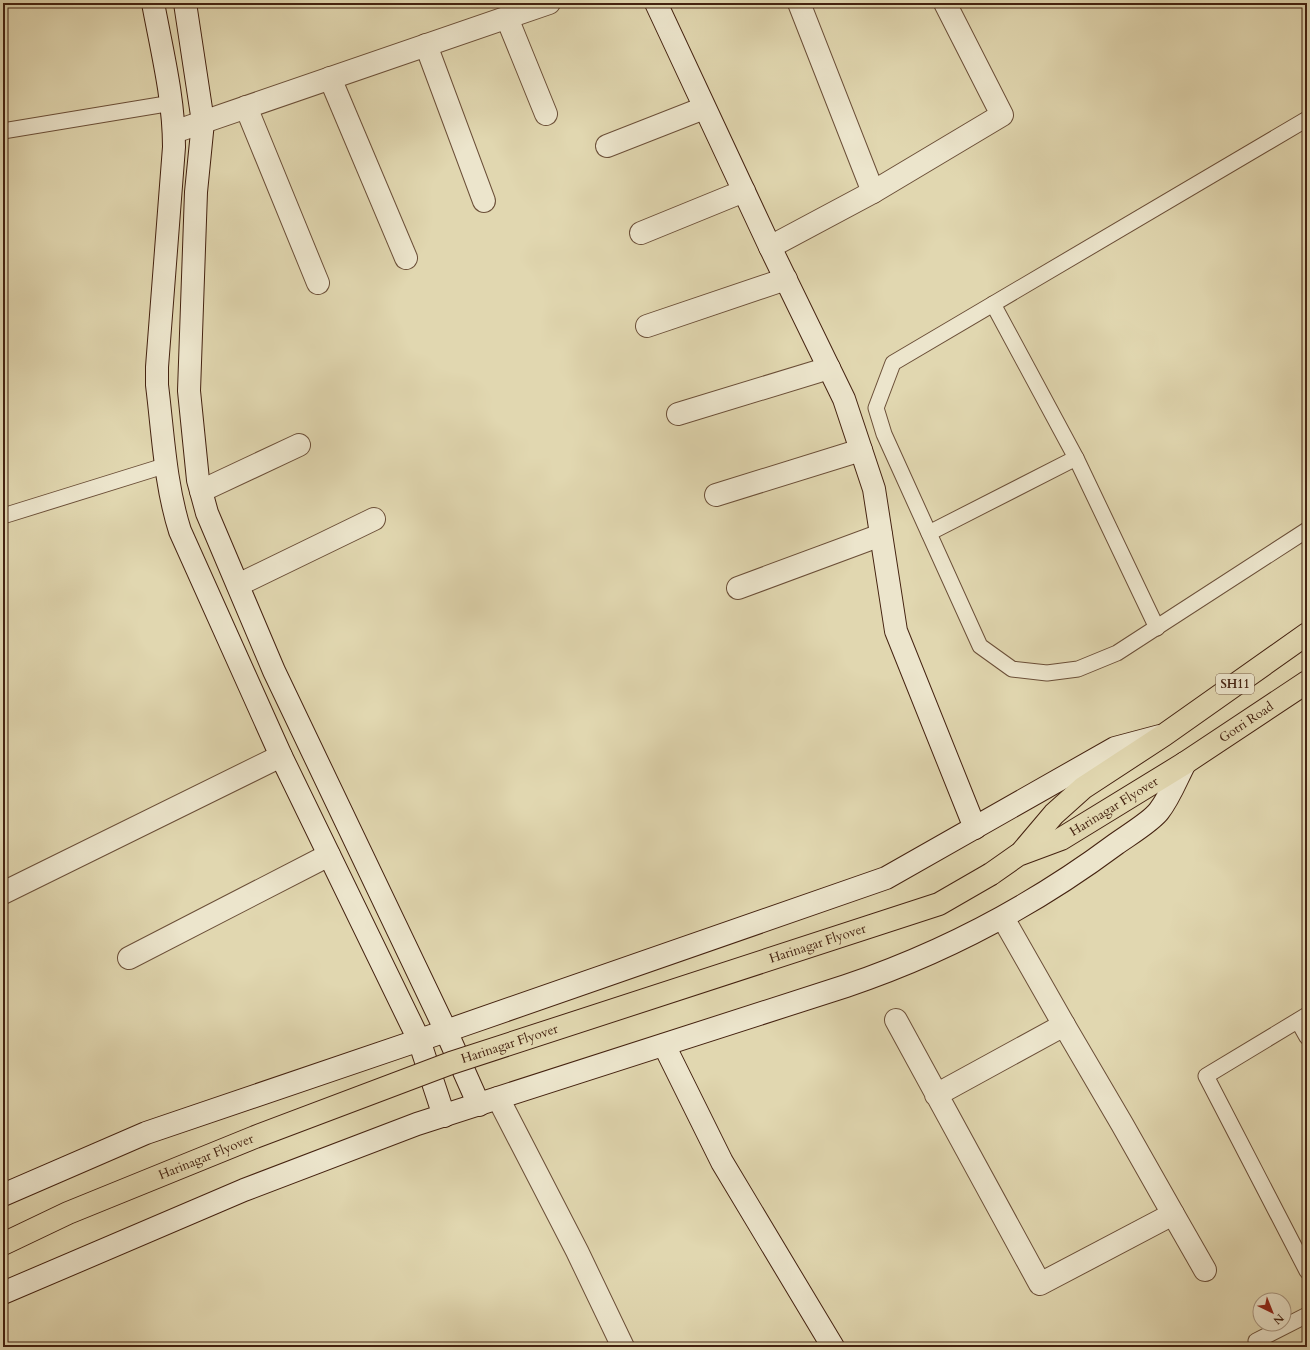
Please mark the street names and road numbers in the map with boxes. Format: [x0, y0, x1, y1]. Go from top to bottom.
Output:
road number: SH11 [1216, 674, 1254, 694]
street label: Gotri Road [1216, 698, 1277, 747]
street label: Harinagar Flyover [1066, 772, 1162, 841]
street label: Harinagar Flyover [767, 919, 869, 968]
street label: Harinagar Flyover [459, 1020, 561, 1068]
street label: Harinagar Flyover [156, 1129, 256, 1184]

